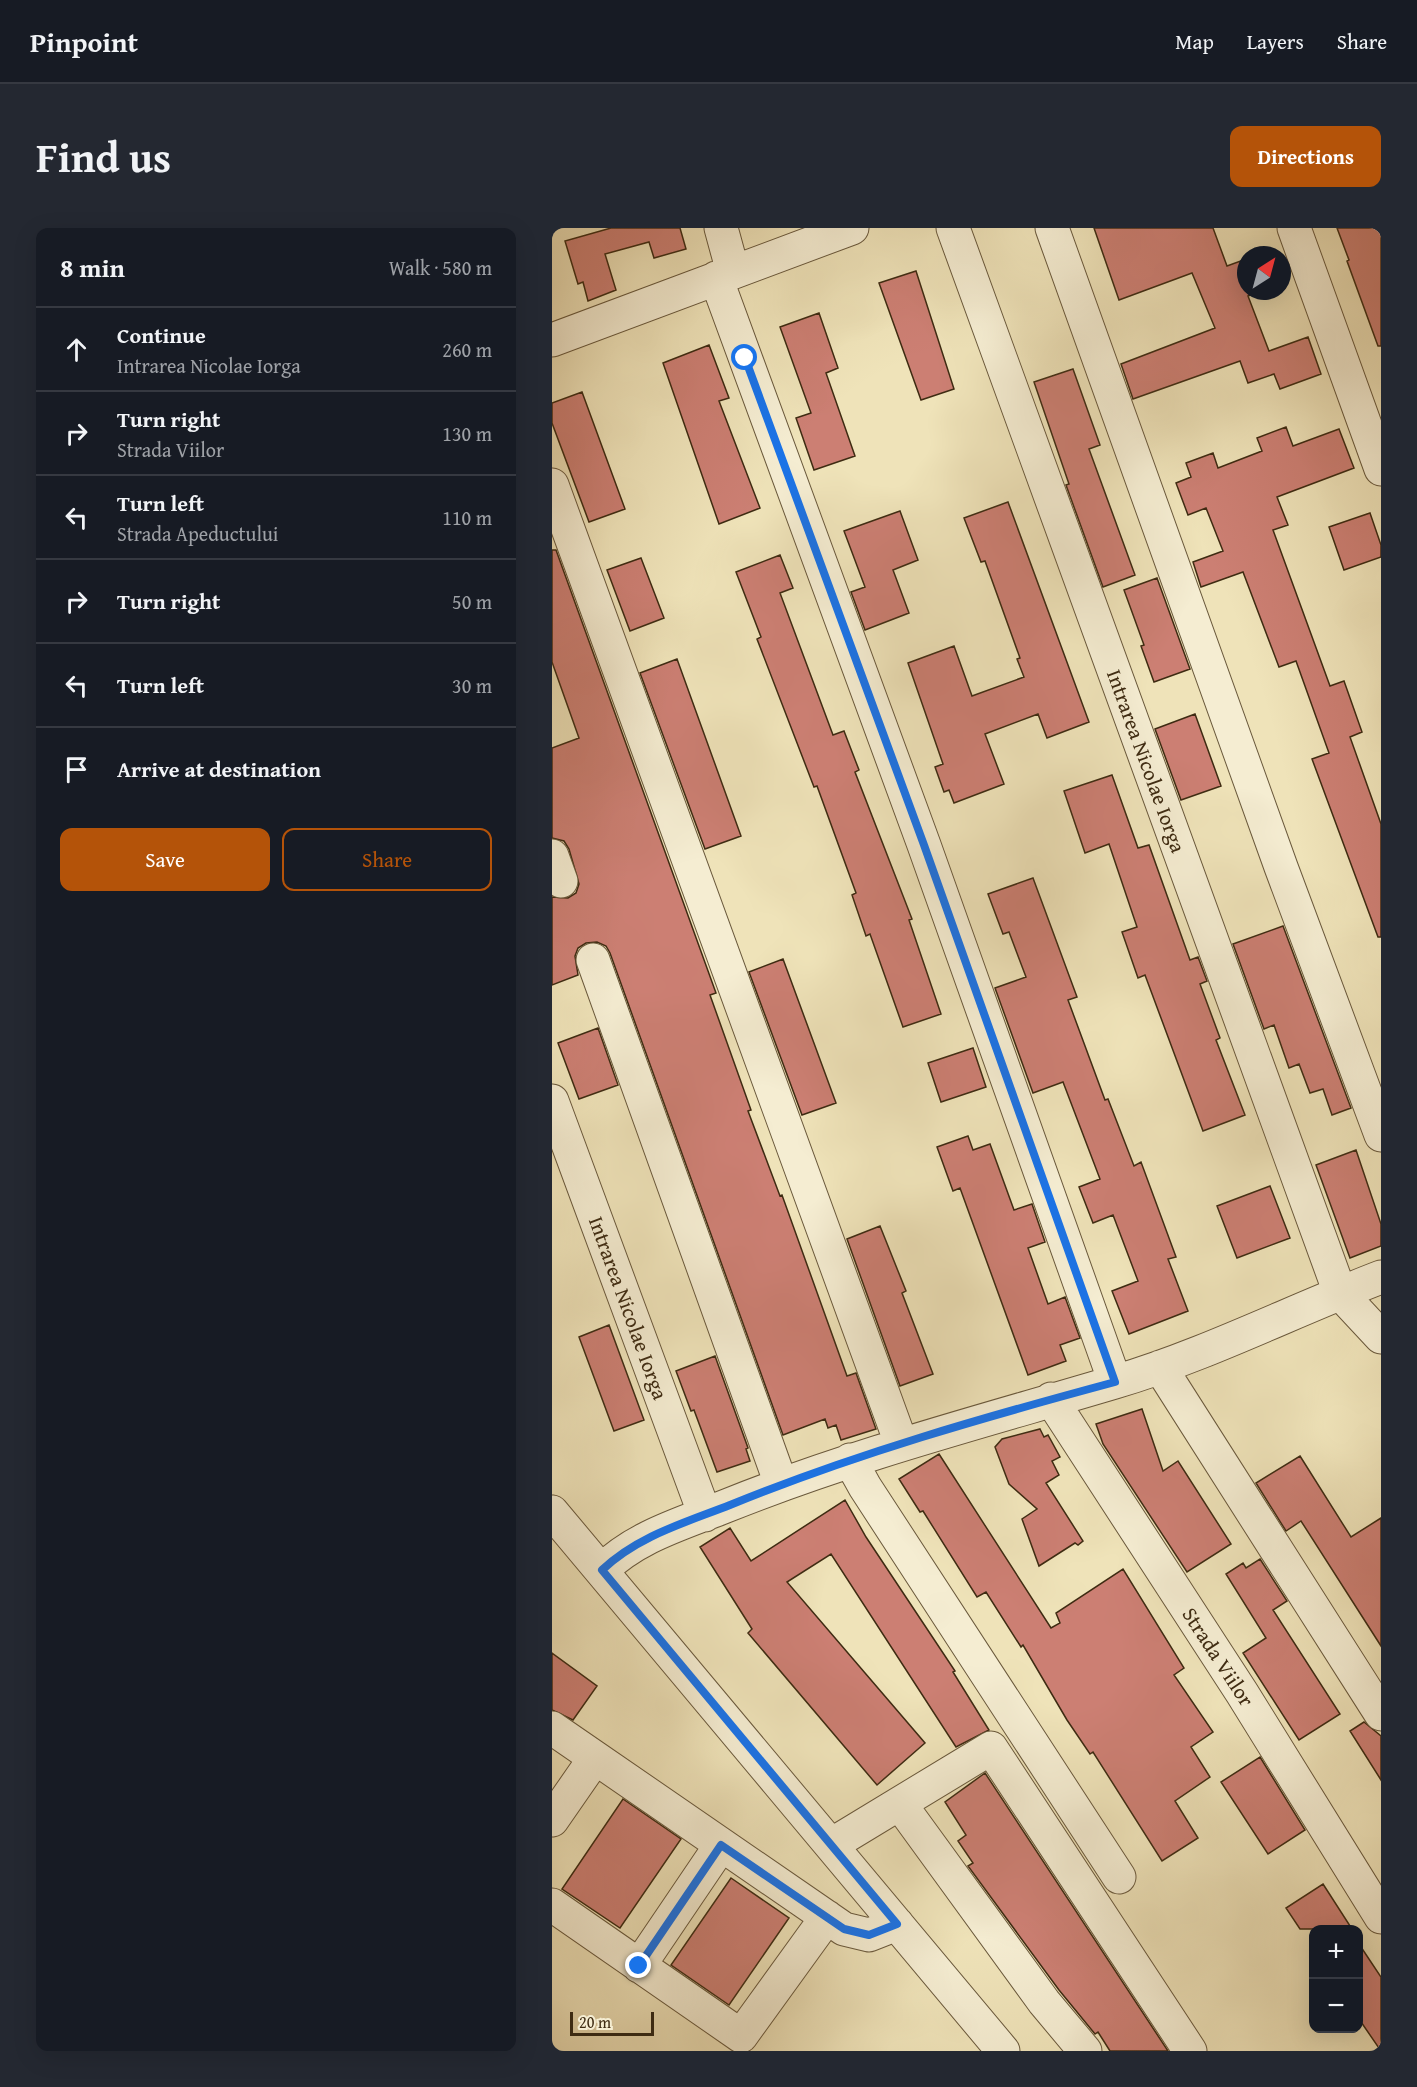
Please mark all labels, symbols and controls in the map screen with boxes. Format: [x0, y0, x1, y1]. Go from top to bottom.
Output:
text: Pinpoint [30, 21, 138, 62]
text: Map [1175, 26, 1214, 57]
text: Layers [1247, 26, 1304, 57]
text: Share [1337, 26, 1387, 57]
text: Find us [36, 126, 171, 187]
button: Directions [1230, 126, 1381, 187]
north arrow [1237, 246, 1291, 300]
text: 8 min [60, 248, 125, 287]
text: Walk · 580 m [389, 253, 492, 282]
text: Continue [117, 319, 206, 351]
icon: ahead [60, 333, 93, 366]
text: 260 m [442, 335, 492, 364]
route start [731, 344, 757, 370]
text: Intrarea Nicolae Iorga [117, 351, 301, 380]
text: Turn right [117, 403, 220, 435]
icon: right [60, 417, 93, 450]
text: 130 m [442, 419, 492, 448]
text: Strada Viilor [117, 435, 224, 464]
text: Turn left [117, 487, 204, 519]
icon: left [60, 501, 93, 534]
text: 110 m [442, 503, 492, 532]
text: Strada Apeductului [117, 519, 278, 548]
icon: right [60, 585, 93, 618]
text: Turn right [117, 585, 220, 617]
text: 50 m [452, 587, 492, 616]
street label: Intrarea Nicolae Iorga [1099, 665, 1194, 857]
icon: left [60, 669, 93, 702]
text: Turn left [117, 669, 204, 701]
text: 30 m [452, 671, 492, 700]
icon: arrive [60, 753, 93, 786]
text: Arrive at destination [117, 753, 321, 785]
button: Save [60, 828, 270, 891]
button: Share [282, 828, 492, 891]
street label: Intrarea Nicolae Iorga [581, 1212, 676, 1404]
street label: Strada Viilor [1175, 1601, 1262, 1713]
map controls [1309, 1925, 1363, 2033]
button: + [1309, 1925, 1363, 1979]
route end [625, 1952, 651, 1978]
button: − [1309, 1979, 1363, 2033]
scale bar [570, 2009, 654, 2036]
text: 20 m [579, 2010, 611, 2034]

